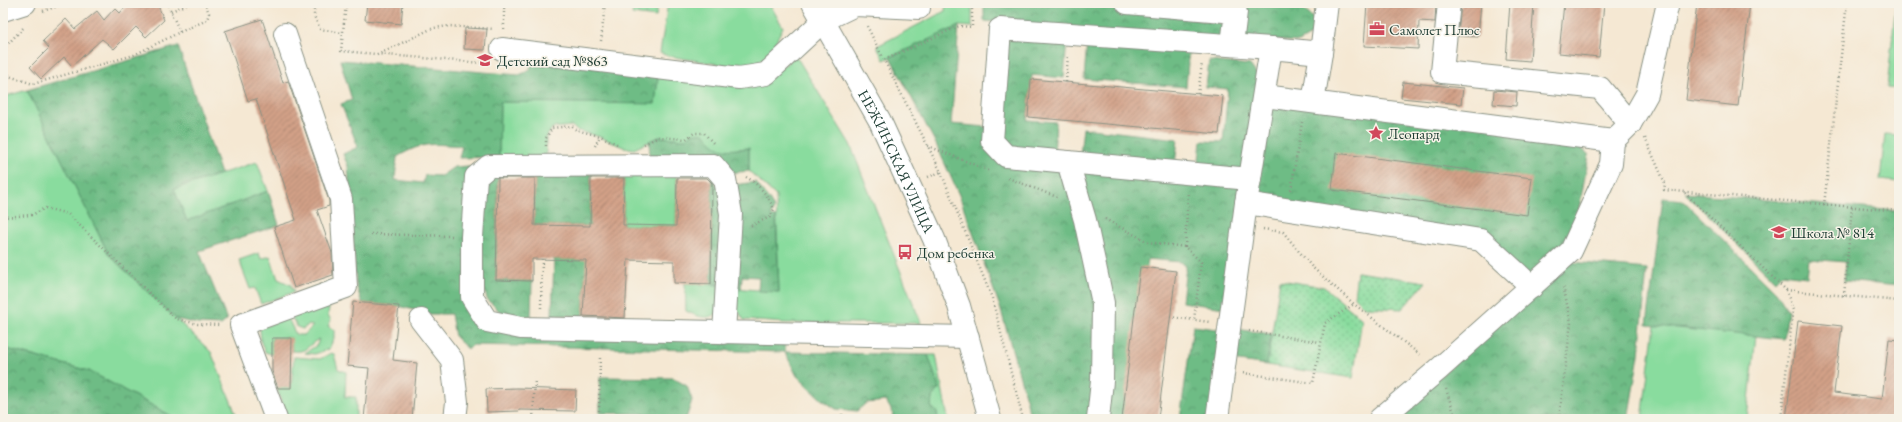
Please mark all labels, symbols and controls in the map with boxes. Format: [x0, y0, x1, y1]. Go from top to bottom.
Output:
office icon: Самолет Плюс [1368, 20, 1386, 38]
place label: Самолет Плюс [1389, 20, 1480, 39]
school or university icon: Детский сад №863 [476, 51, 494, 69]
place label: Детский сад №863 [497, 51, 608, 70]
street label: НЕЖИНСКАЯ УЛИЦА [854, 86, 940, 236]
place icon: Леопард [1367, 124, 1385, 142]
place label: Леопард [1388, 124, 1440, 143]
school or university icon: Школа № 814 [1770, 223, 1788, 241]
place label: Школа № 814 [1791, 223, 1875, 242]
bus stop icon: Дом ребенка [896, 243, 914, 261]
place label: Дом ребенка [917, 243, 995, 262]

